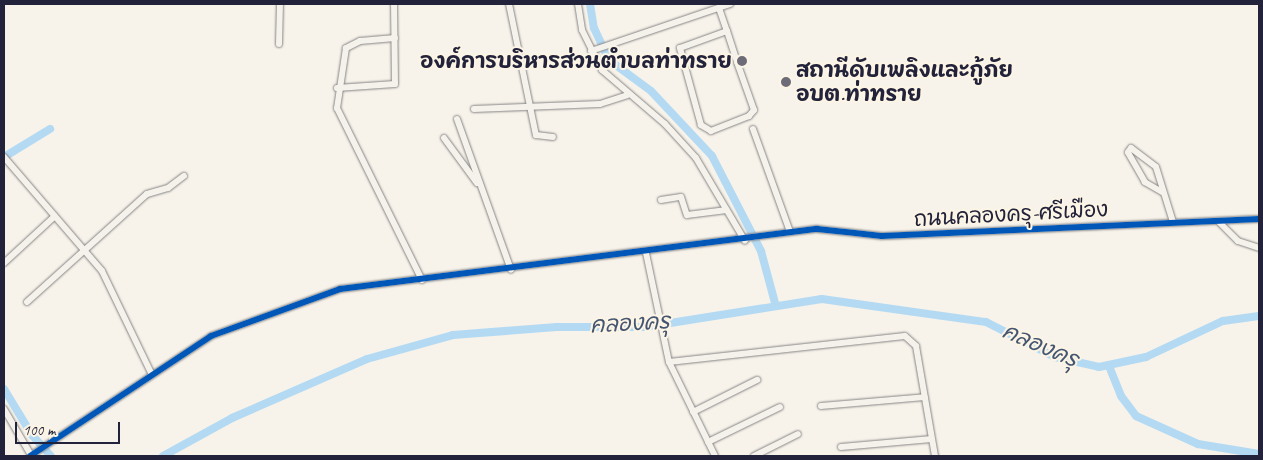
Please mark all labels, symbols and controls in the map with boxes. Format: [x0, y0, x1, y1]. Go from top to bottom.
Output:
place label: องค์การบริหารส่วนตำบลท่าทราย [420, 48, 732, 74]
marker: องค์การบริหารส่วนตำบลท่าทราย [736, 55, 748, 67]
place label: สถานีดับเพลิงและกู้ภัย อบต.ท่าทราย [796, 57, 1013, 107]
marker: สถานีดับเพลิงและกู้ภัย อบต.ท่าทราย [780, 76, 792, 88]
street label: ถนนคลองครุ-ศรีเมือง [913, 196, 1109, 232]
water label: คลองครุ [590, 309, 670, 339]
water label: คลองครุ [998, 318, 1082, 374]
scale bar [18, 412, 122, 444]
text: 100 m [23, 421, 55, 440]

